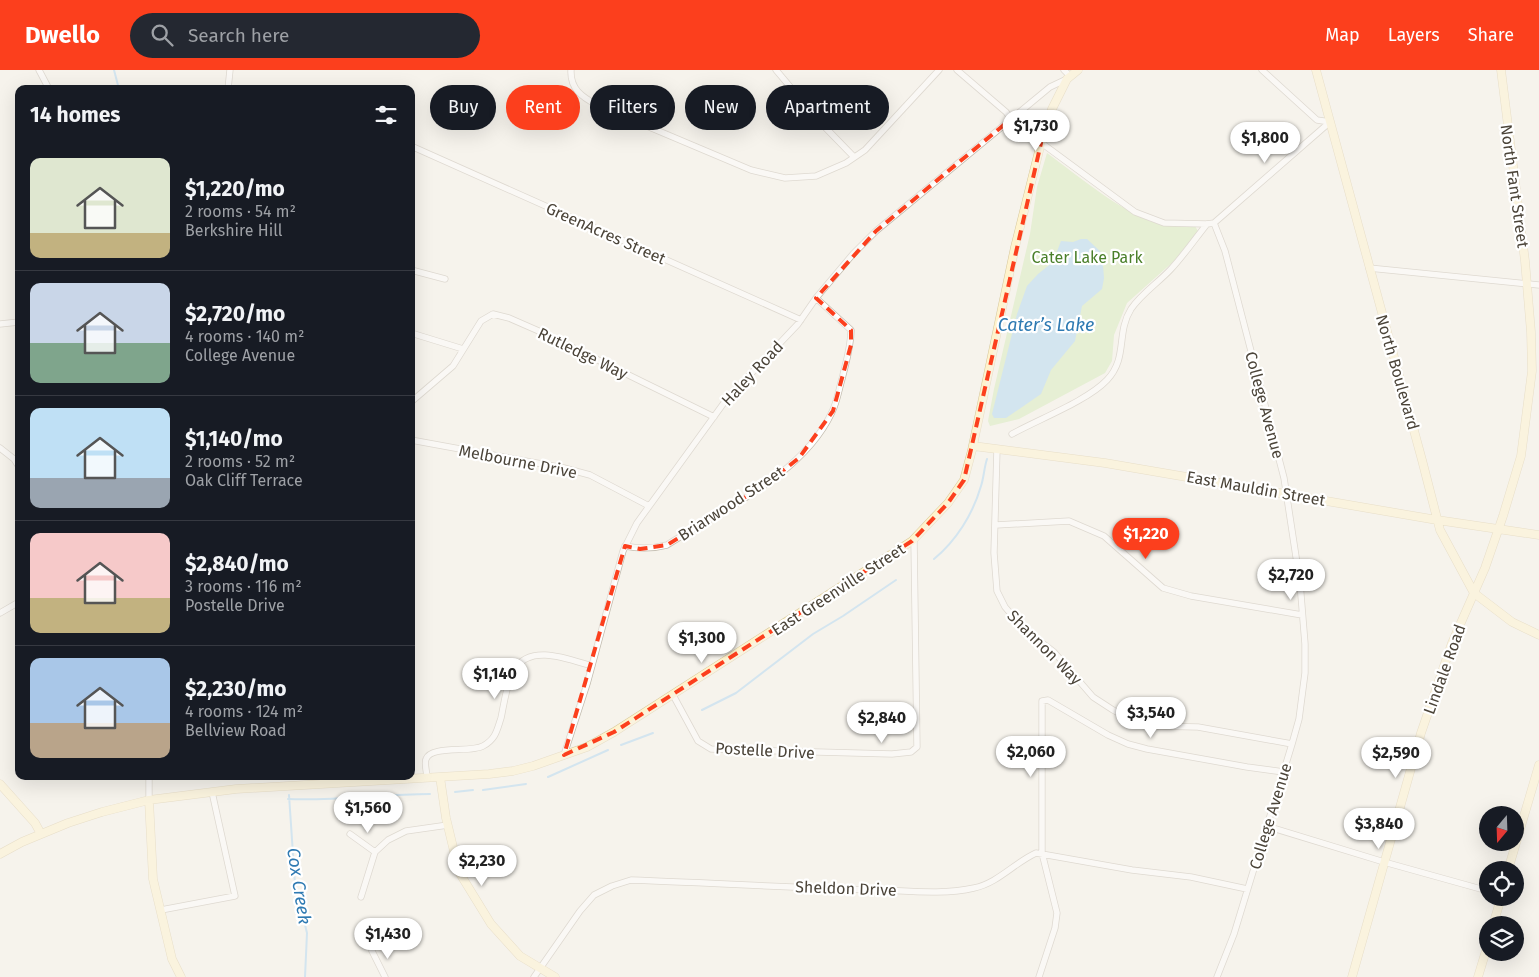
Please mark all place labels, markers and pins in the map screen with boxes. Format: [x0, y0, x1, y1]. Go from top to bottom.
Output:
pin: $1,730 [995, 109, 1077, 152]
pin: $1,800 [1224, 122, 1306, 164]
pin: $1,220 [1105, 518, 1187, 560]
pin: $2,720 [1250, 558, 1332, 601]
pin: $1,300 [661, 622, 743, 664]
pin: $1,140 [454, 658, 536, 700]
pin: $3,540 [1110, 696, 1192, 739]
pin: $2,840 [841, 702, 923, 744]
pin: $2,060 [990, 736, 1072, 778]
pin: $2,590 [1355, 736, 1437, 779]
pin: $1,560 [327, 792, 409, 834]
pin: $3,840 [1338, 808, 1420, 850]
pin: $2,230 [441, 844, 523, 887]
pin: $1,430 [347, 918, 429, 960]

